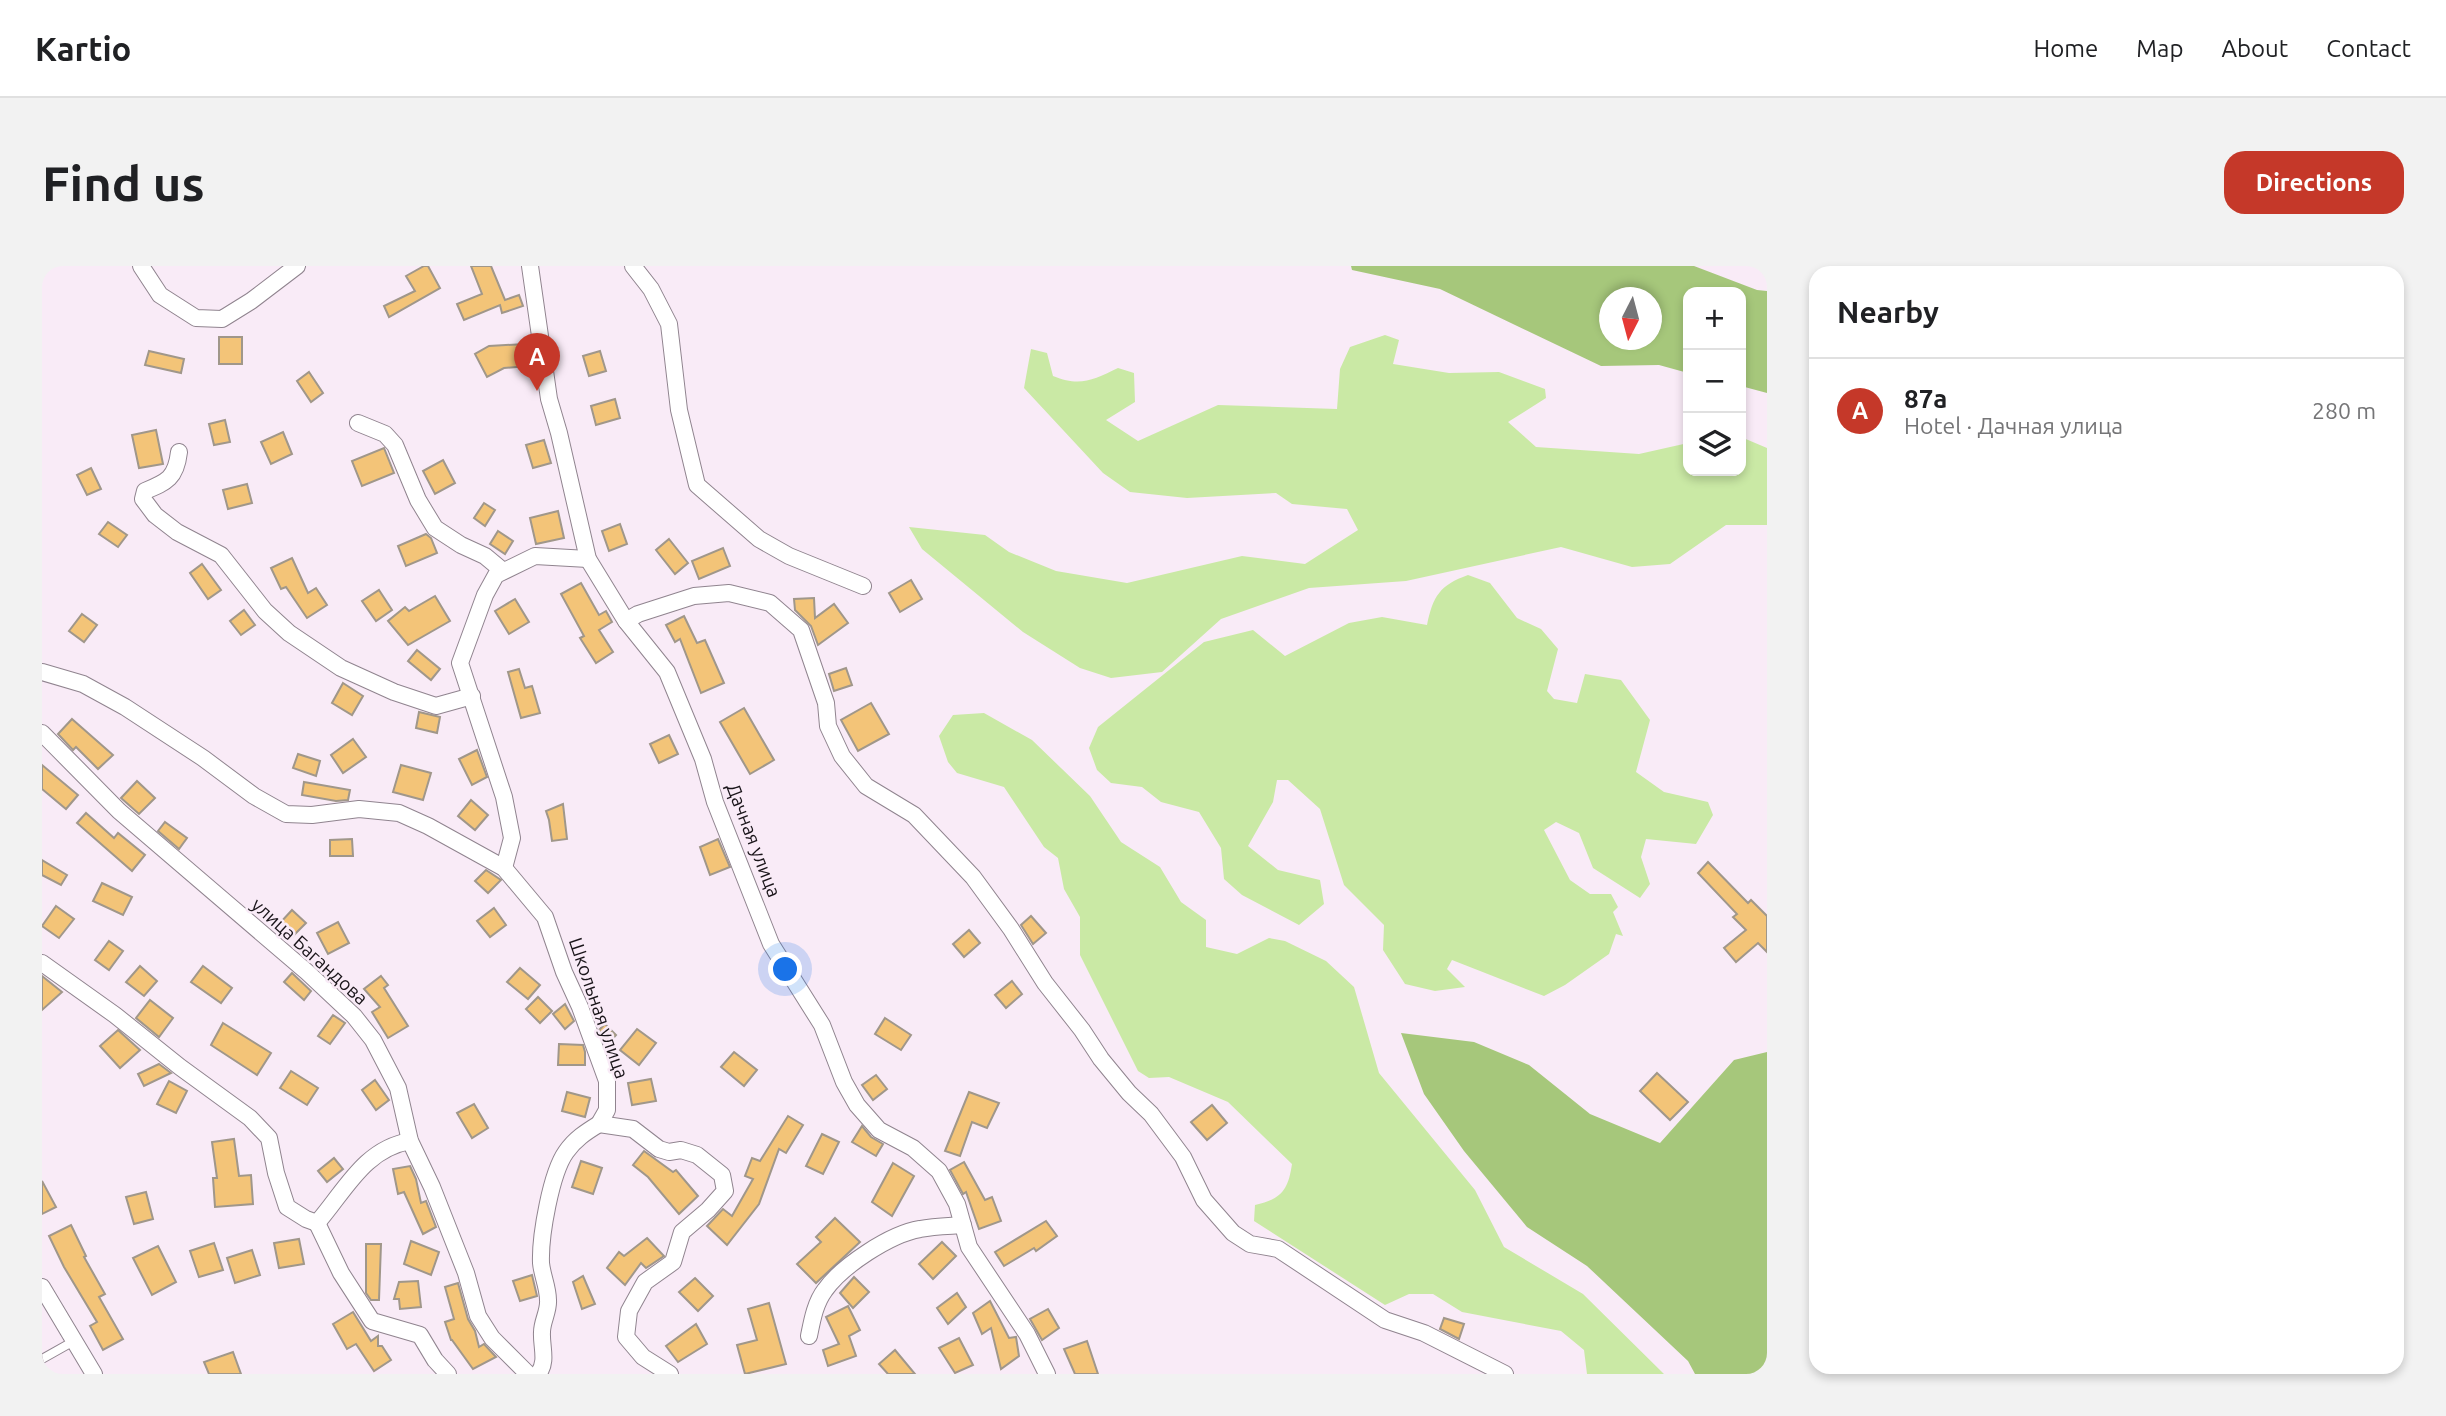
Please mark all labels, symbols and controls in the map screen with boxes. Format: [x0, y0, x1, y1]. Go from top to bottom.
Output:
text: Kartio [35, 30, 131, 67]
text: Home [2033, 35, 2098, 62]
text: Map [2136, 35, 2183, 62]
text: About [2221, 35, 2288, 62]
text: Contact [2326, 35, 2411, 62]
button: Directions [2224, 151, 2404, 214]
text: Find us [42, 155, 205, 210]
north arrow [1599, 287, 1662, 350]
map controls [1683, 287, 1746, 476]
button: + [1683, 287, 1746, 350]
text: Nearby [1837, 295, 1939, 329]
pin: A [514, 333, 560, 391]
button: − [1683, 350, 1746, 413]
text: 87а [1904, 384, 1947, 413]
text: A [1852, 398, 1868, 423]
text: 280 m [2312, 398, 2376, 423]
button: layers [1683, 413, 1746, 476]
text: Hotel · Дачная улица [1904, 413, 2123, 438]
street label: Дачная улица [722, 780, 786, 900]
street label: улица Багандова [247, 893, 373, 1009]
street label: Школьная улица [565, 935, 633, 1081]
your location [768, 952, 802, 986]

